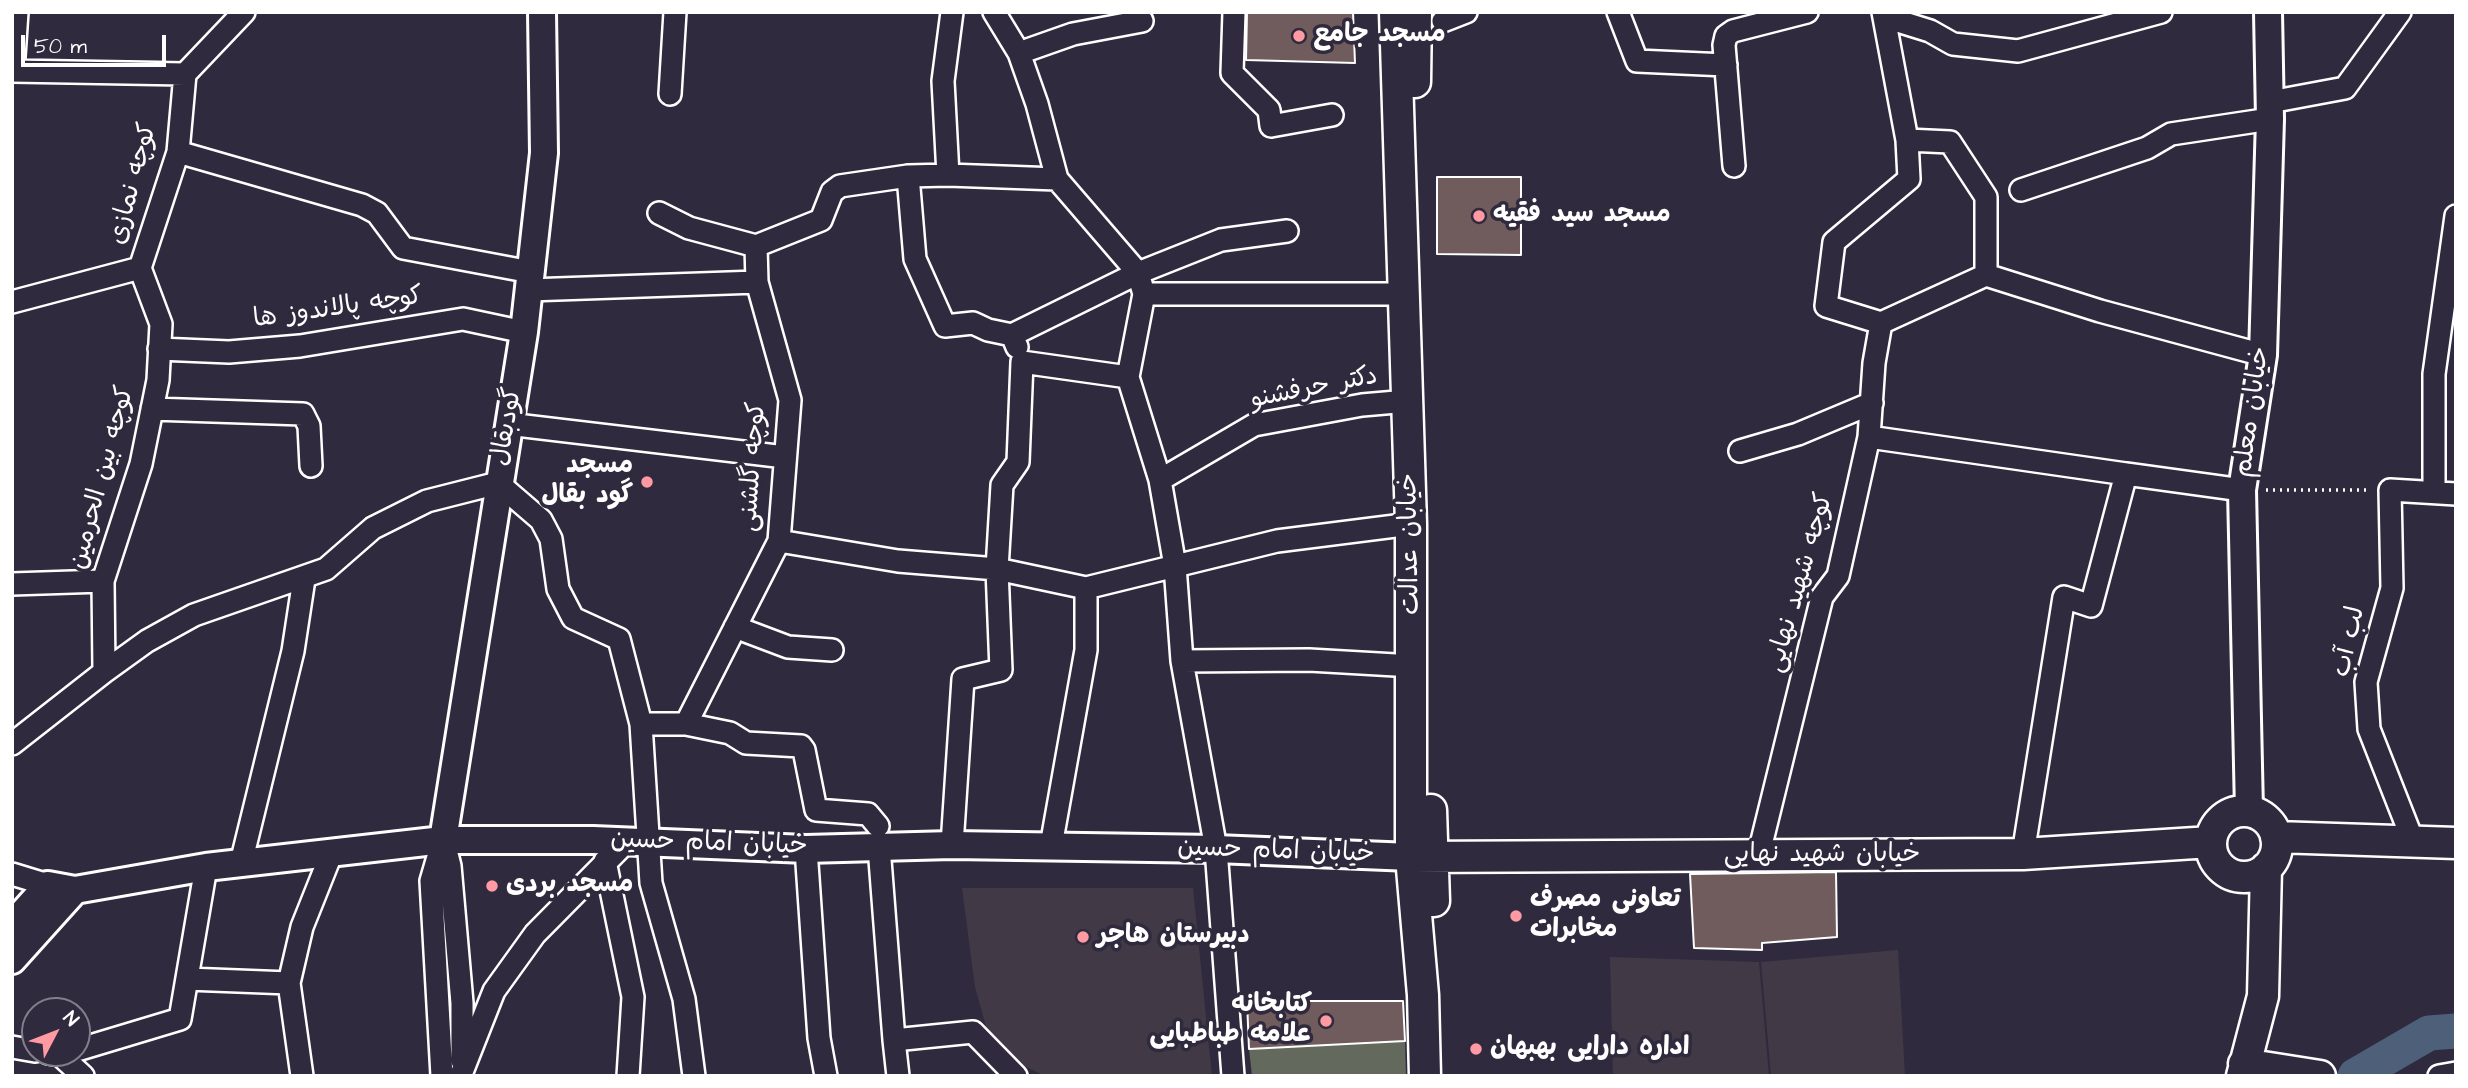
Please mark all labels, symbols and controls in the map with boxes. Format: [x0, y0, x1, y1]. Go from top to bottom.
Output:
place label: مسجد جامع [1313, 20, 1446, 52]
scale bar [24, 21, 170, 65]
marker: مسجد جامع [1291, 28, 1307, 44]
text: 50 m [34, 32, 87, 61]
street label: کوچه نمازی [103, 120, 165, 248]
place label: مسجد سید فقیه [1493, 200, 1671, 232]
marker: مسجد سید فقیه [1471, 208, 1487, 224]
street label: کوچه پالاندوز ها [251, 282, 425, 336]
street label: خیابان معلم [2228, 345, 2278, 479]
street label: دکتر حرفشنو [1248, 361, 1380, 417]
street label: کوچه بین الحرمین [64, 383, 142, 573]
street label: گودبقال [486, 385, 530, 469]
street label: کوچه گلشنی [734, 401, 774, 533]
place label: مسجد گود بقال [542, 451, 633, 512]
street label: خیابان عدالت [1394, 473, 1428, 615]
marker: مسجد گود بقال [639, 474, 655, 490]
street label: کوچه شهید نهایی [1760, 490, 1842, 676]
street label: لب آب [2327, 604, 2373, 680]
street label: خیابان امام حسین [610, 825, 808, 863]
street label: خیابان امام حسین [1177, 833, 1375, 871]
street label: خیابان شهید نهایی [1724, 840, 1920, 872]
place label: مسجد بردی [506, 870, 633, 902]
marker: مسجد بردی [484, 878, 500, 894]
place label: تعاونی مصرف مخابرات [1530, 885, 1681, 946]
marker: تعاونی مصرف مخابرات [1508, 908, 1524, 924]
place label: دبیرستان هاجر [1097, 921, 1250, 953]
marker: دبیرستان هاجر [1075, 929, 1091, 945]
place label: کتابخانه علامه طباطبایی [1150, 990, 1312, 1052]
north arrow [21, 997, 91, 1067]
text: N [56, 1005, 85, 1032]
marker: کتابخانه علامه طباطبایی [1318, 1013, 1334, 1029]
place label: اداره دارایی بهبهان [1490, 1033, 1689, 1065]
marker: اداره دارایی بهبهان [1468, 1041, 1484, 1057]

